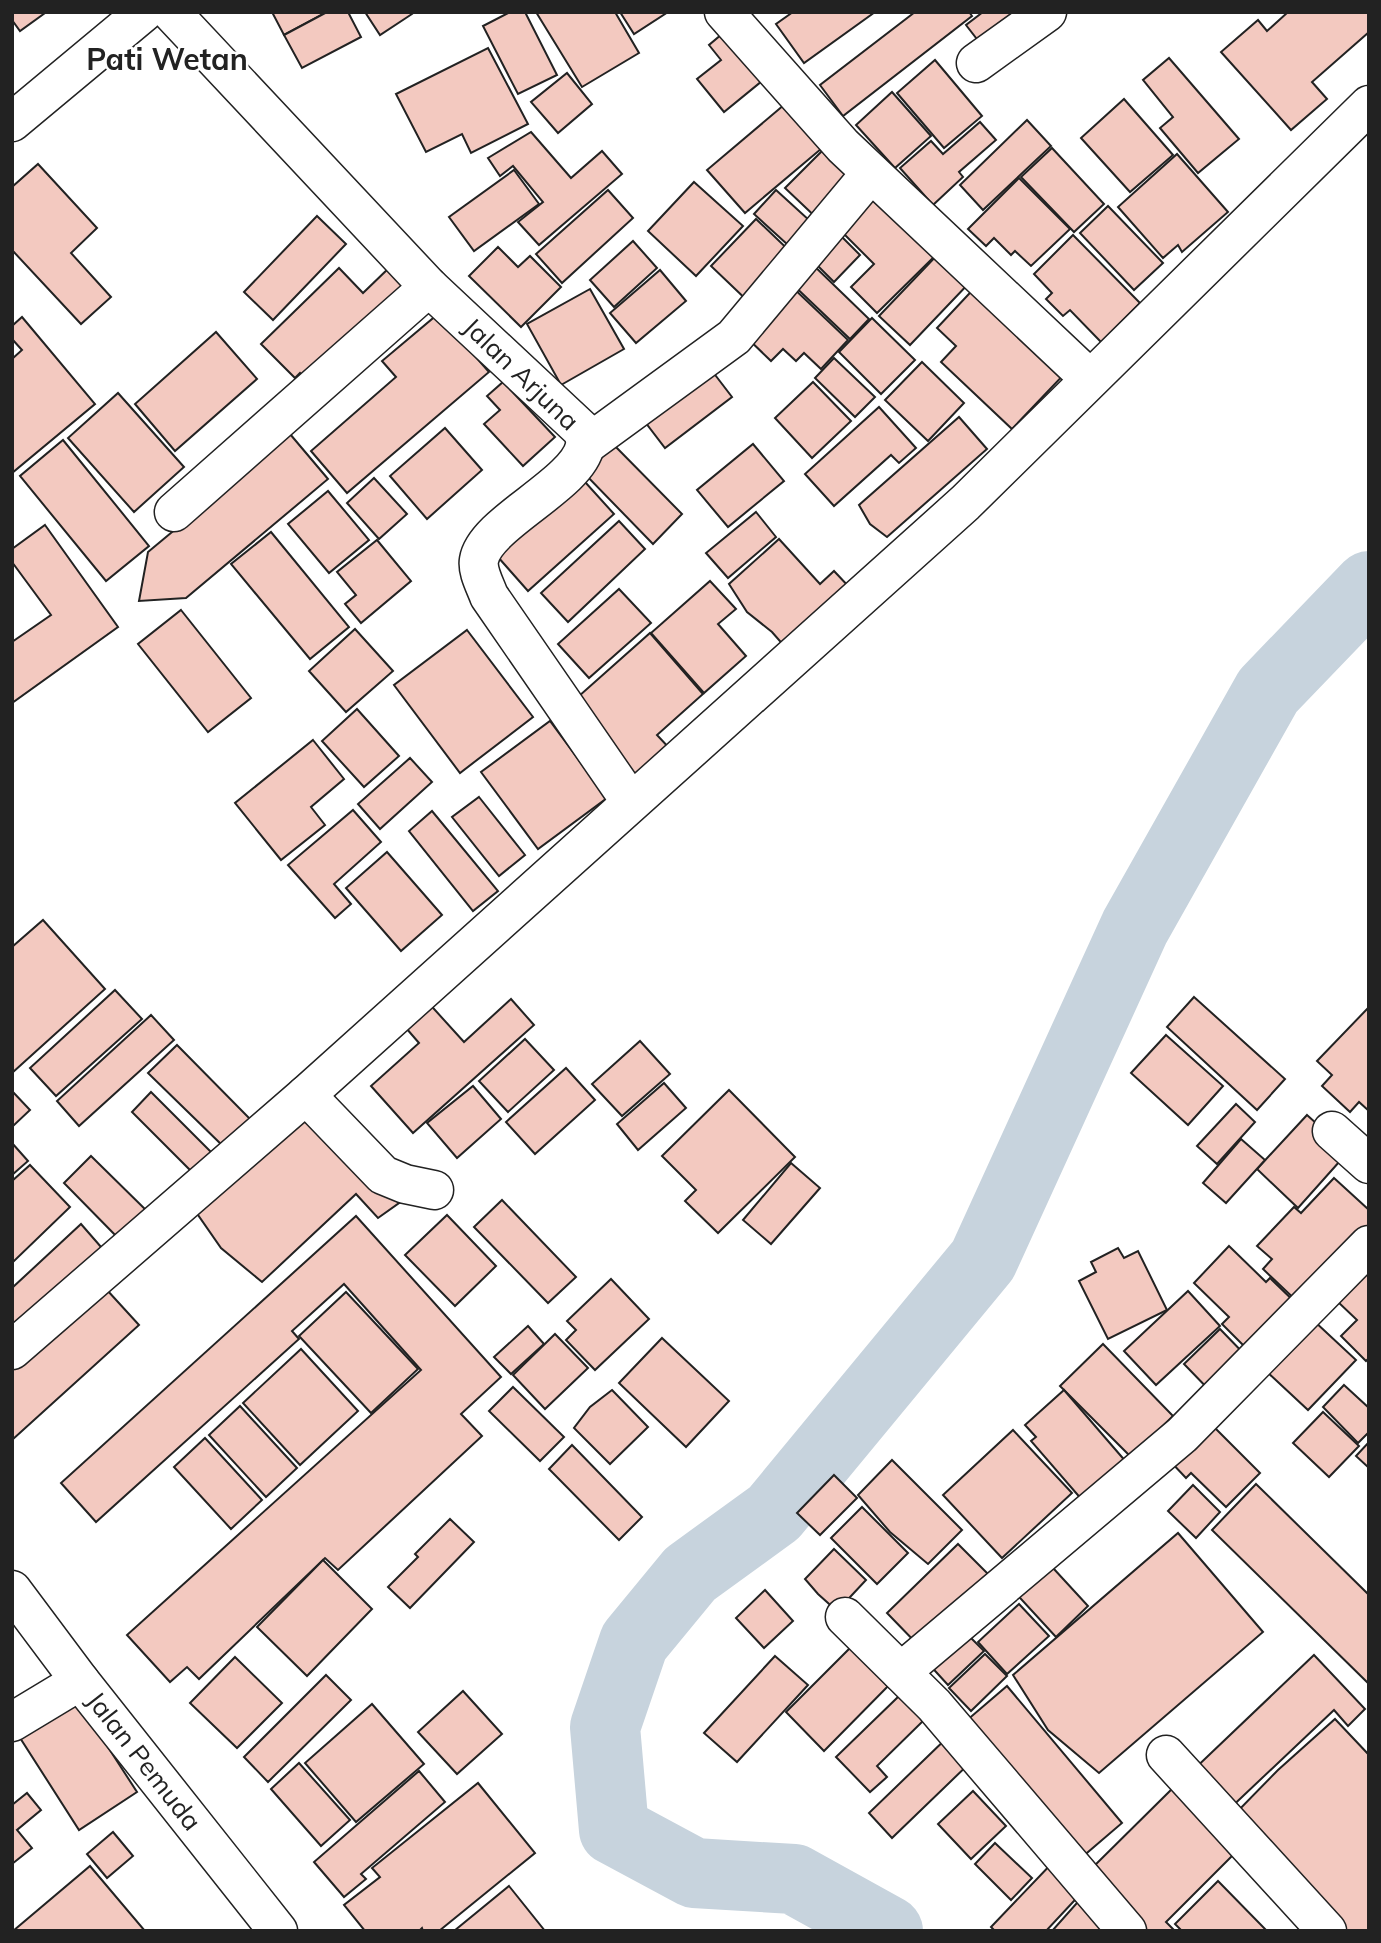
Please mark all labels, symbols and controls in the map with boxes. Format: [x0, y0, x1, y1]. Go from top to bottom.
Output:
district label: Pati Wetan [86, 40, 248, 78]
street label: Jalan Arjuna [456, 310, 586, 437]
street label: Jalan Pemuda [80, 1685, 209, 1837]

